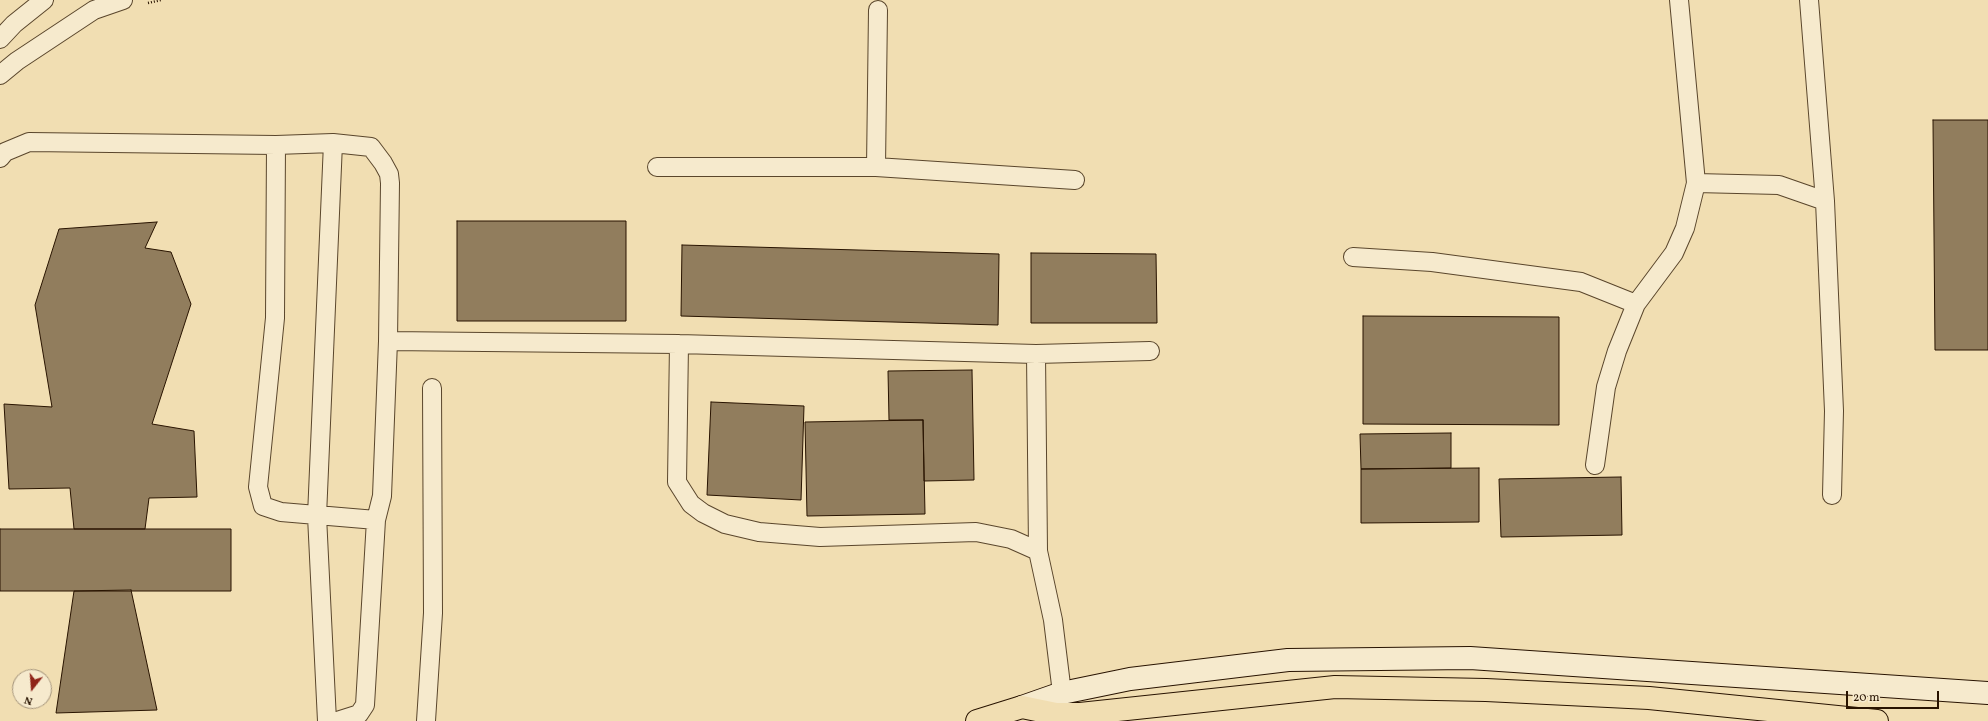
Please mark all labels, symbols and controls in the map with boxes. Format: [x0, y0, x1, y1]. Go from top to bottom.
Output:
north arrow [12, 669, 52, 709]
scale bar [1848, 683, 1941, 709]
text: 20 m [1853, 690, 1880, 706]
text: N [23, 692, 35, 708]

